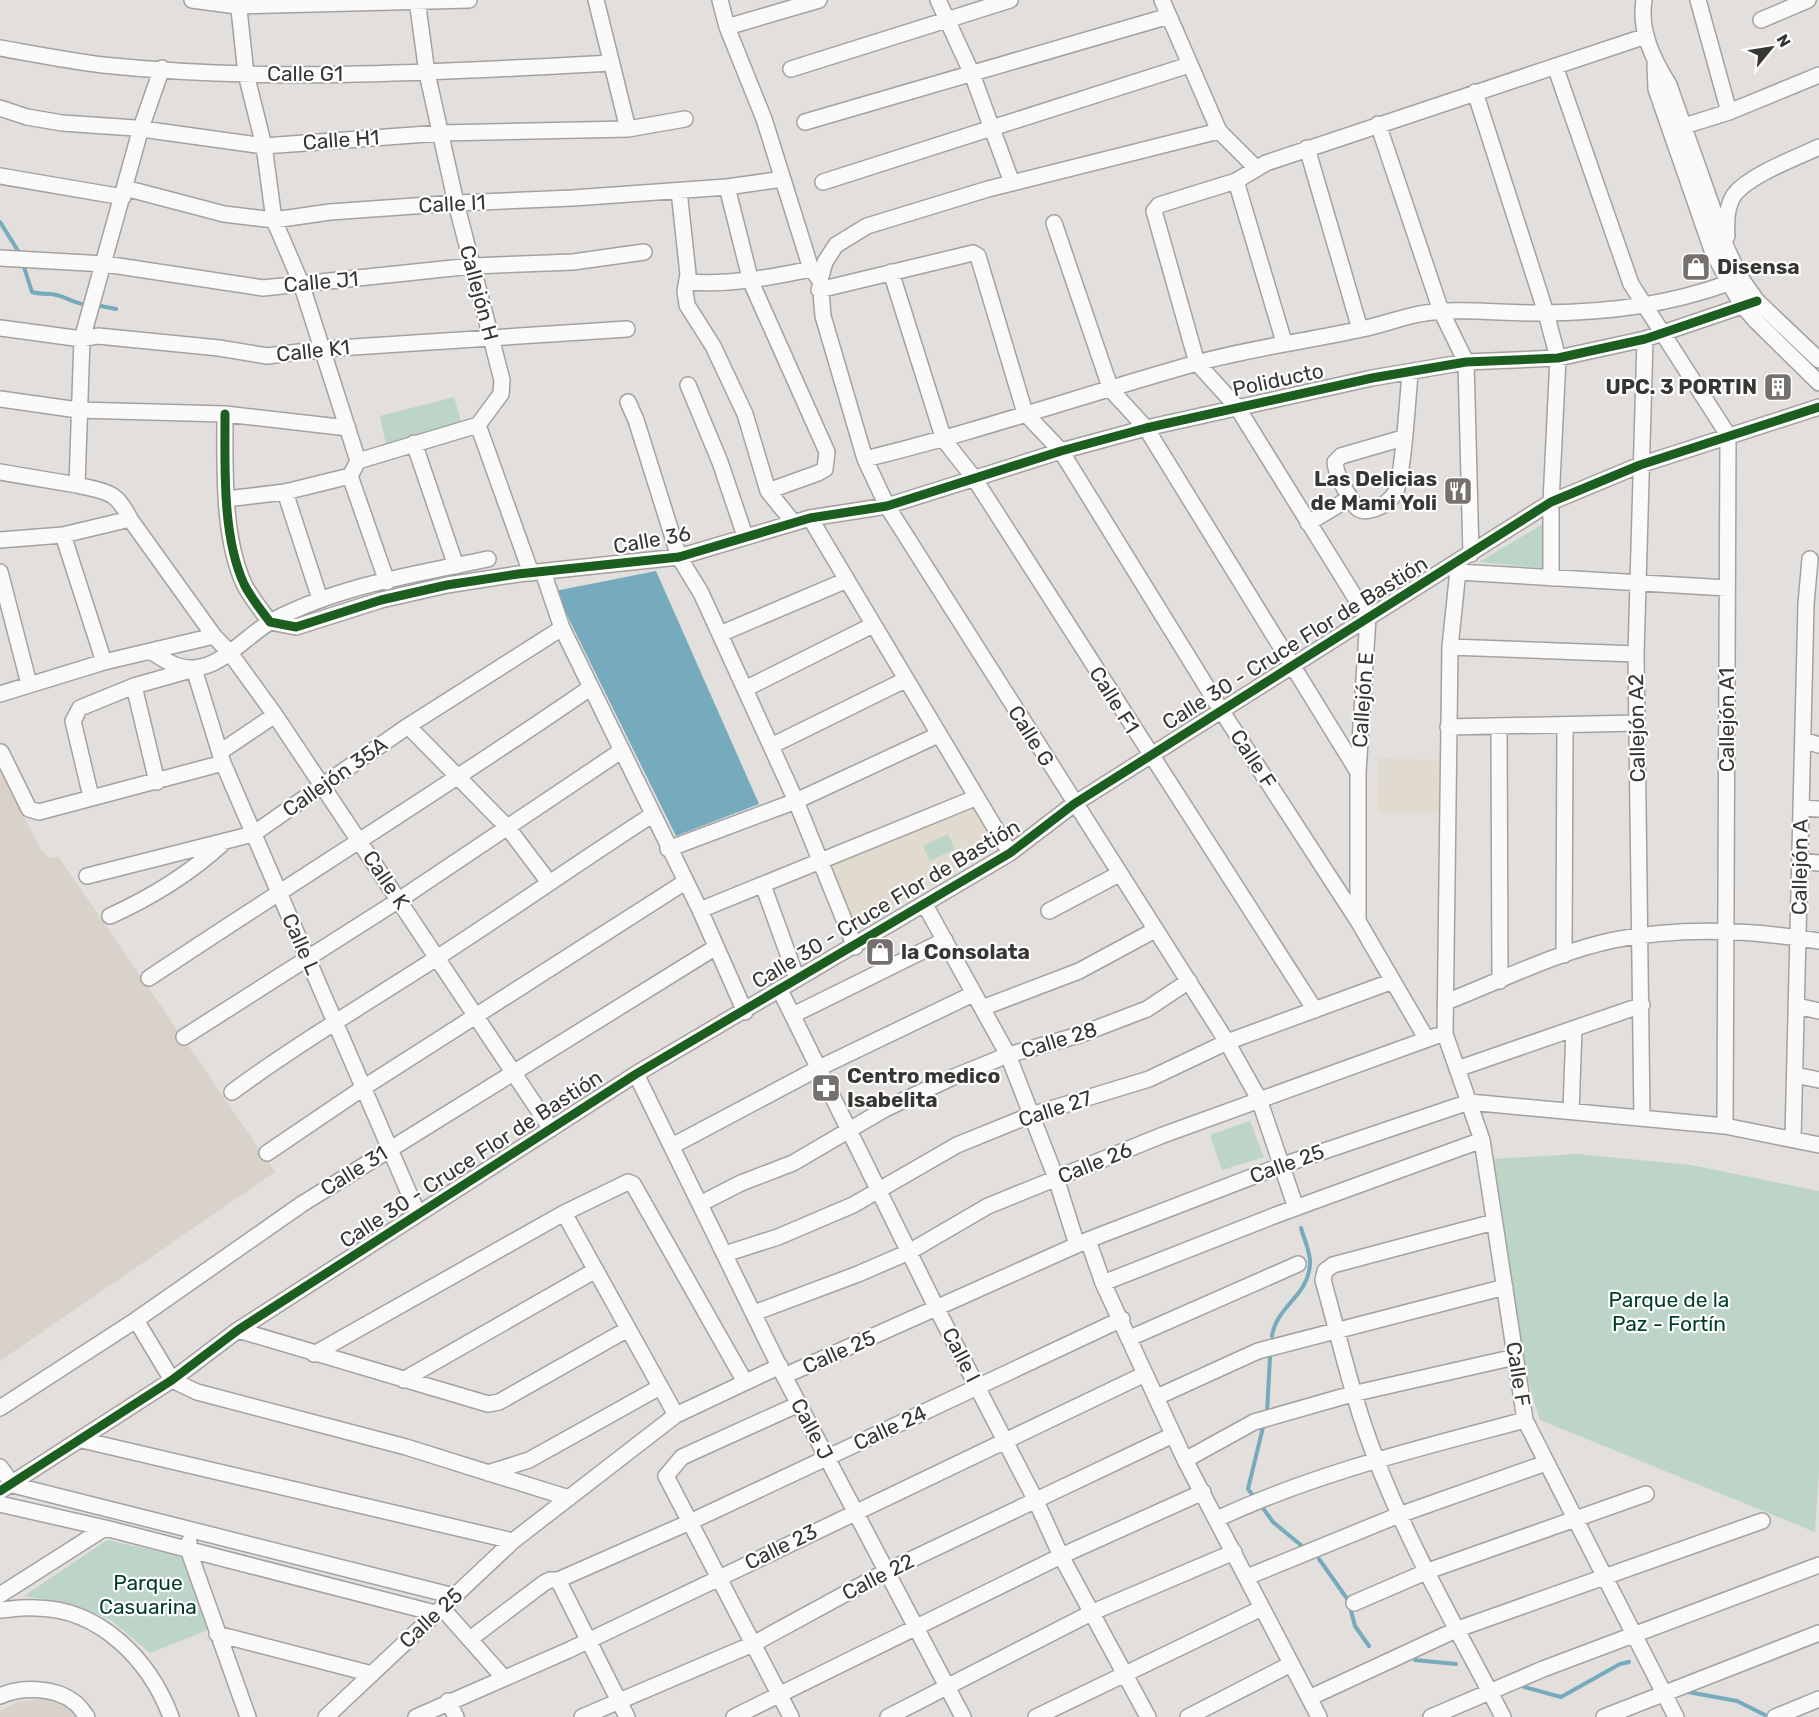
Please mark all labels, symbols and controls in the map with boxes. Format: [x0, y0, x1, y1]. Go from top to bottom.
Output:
north arrow [1741, 18, 1801, 78]
text: N [1772, 31, 1795, 50]
street label: Calle G1 [267, 61, 343, 86]
street label: Calle H1 [302, 124, 380, 155]
street label: Calle I1 [418, 189, 486, 218]
street label: Callejón H [455, 242, 504, 343]
shop icon: Disensa [1680, 251, 1712, 283]
place label: Disensa [1717, 254, 1800, 279]
street label: Calle J1 [283, 266, 359, 297]
street label: Calle K1 [275, 334, 351, 367]
street label: Poliducto [1230, 358, 1326, 401]
building icon: UPC. 3 PORTIN [1762, 371, 1794, 403]
place label: UPC. 3 PORTIN [1606, 374, 1757, 399]
place label: Las Delicias de Mami Yoli [1311, 466, 1437, 515]
restaurant icon: Las Delicias de Mami Yoli [1442, 475, 1474, 507]
street label: Calle 36 [611, 520, 692, 559]
street label: Calle 30 - Cruce Flor de Bastión [1157, 550, 1432, 735]
street label: Callejón E [1347, 651, 1378, 748]
street label: Calle F1 [1084, 662, 1145, 738]
street label: Callejón A1 [1714, 668, 1739, 772]
street label: Callejón A2 [1623, 673, 1650, 783]
street label: Calle G [1003, 701, 1060, 771]
street label: Calle F [1225, 725, 1282, 793]
street label: Callejón 35A [278, 731, 392, 822]
street label: Calle 30 - Cruce Flor de Bastión [747, 814, 1024, 994]
street label: Callejón A [1786, 819, 1813, 915]
street label: Calle K [358, 846, 415, 914]
street label: Calle L [277, 909, 326, 979]
shop icon: la Consolata [864, 936, 896, 968]
place label: la Consolata [901, 939, 1030, 964]
street label: Calle 28 [1018, 1016, 1100, 1063]
place label: Centro medico Isabelita [847, 1063, 1000, 1112]
street label: Calle 30 - Cruce Flor de Bastión [335, 1064, 607, 1253]
pharmacy icon: Centro medico Isabelita [810, 1072, 842, 1104]
street label: Calle 27 [1015, 1085, 1095, 1132]
street label: Calle 26 [1054, 1136, 1136, 1189]
street label: Calle 25 [1246, 1139, 1328, 1189]
street label: Calle 31 [316, 1140, 392, 1201]
park label: Parque de la Paz - Fortín [1609, 1287, 1729, 1336]
street label: Calle I [937, 1323, 986, 1386]
street label: Calle 25 [798, 1324, 879, 1379]
street label: Calle F [1501, 1340, 1536, 1408]
street label: Calle J [786, 1394, 839, 1464]
street label: Calle 24 [849, 1400, 930, 1455]
street label: Calle 23 [740, 1518, 821, 1575]
street label: Calle 22 [838, 1548, 918, 1605]
park label: Parque Casuarina [99, 1570, 197, 1619]
street label: Calle 25 [394, 1582, 468, 1653]

